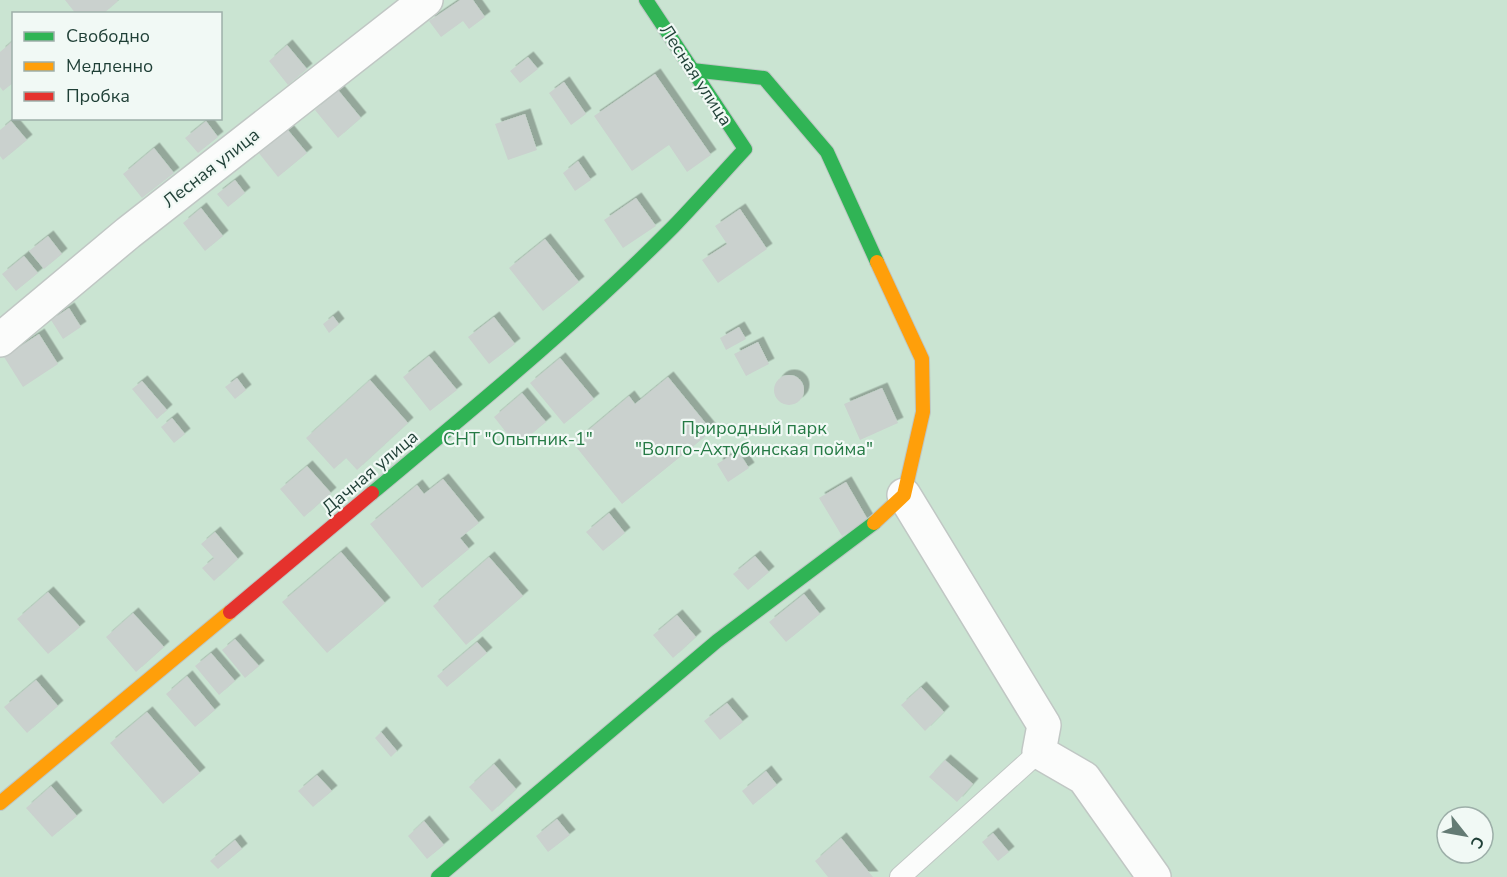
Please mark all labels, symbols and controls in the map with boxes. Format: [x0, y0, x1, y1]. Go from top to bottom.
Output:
legend [12, 12, 222, 120]
street label: Лесная улица [654, 20, 738, 130]
text: Свободно [66, 24, 150, 48]
text: Медленно [66, 54, 153, 78]
text: Пробка [66, 84, 130, 108]
street label: Лесная улица [158, 123, 264, 213]
park label: Природный парк "Волго-Ахтубинская пойма" [635, 416, 873, 461]
street label: Дачная улица [317, 425, 423, 519]
park label: СНТ "Опытник-1" [443, 427, 593, 451]
north arrow [1435, 805, 1495, 865]
text: С [1465, 832, 1489, 853]

